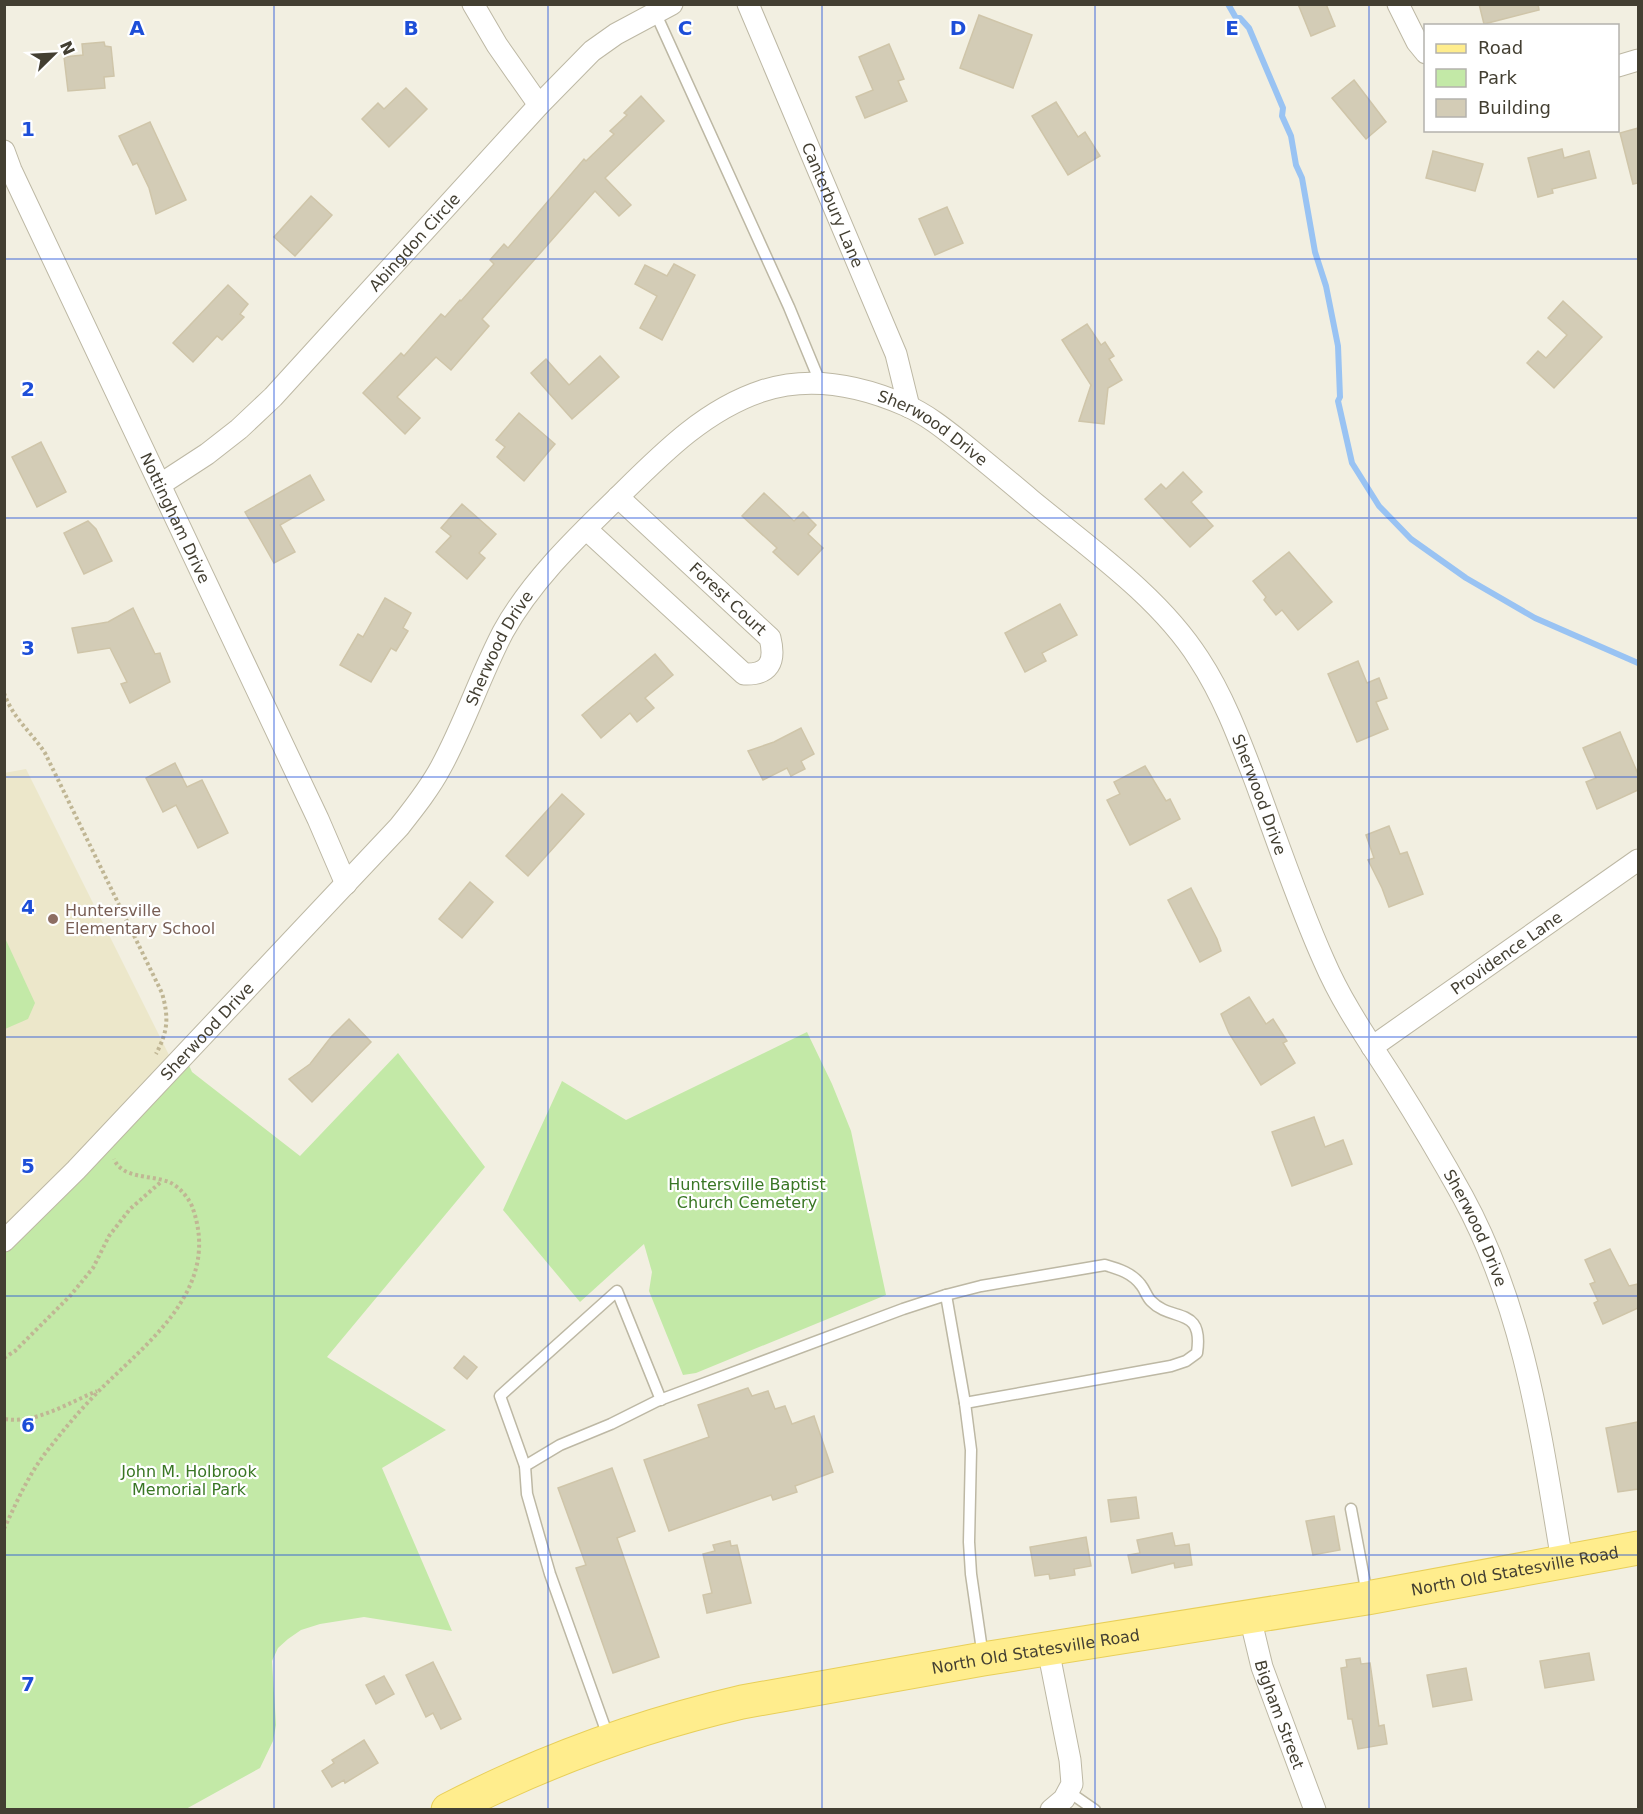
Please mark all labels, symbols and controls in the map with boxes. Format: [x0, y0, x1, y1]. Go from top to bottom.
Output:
text: A [129, 16, 145, 40]
text: B [403, 16, 419, 40]
text: C [678, 16, 692, 40]
text: D [950, 16, 966, 40]
text: E [1225, 16, 1239, 40]
north arrow [24, 24, 84, 84]
legend [1424, 24, 1619, 132]
text: Road [1478, 37, 1523, 58]
text: N [56, 38, 79, 58]
text: Park [1478, 67, 1517, 88]
text: Building [1478, 97, 1551, 118]
text: 1 [21, 117, 35, 141]
street label: Canterbury Lane [798, 139, 868, 270]
street label: Abingdon Circle [365, 189, 464, 295]
text: 2 [21, 377, 35, 401]
street label: Sherwood Drive [875, 386, 992, 469]
street label: Nottingham Drive [136, 449, 215, 586]
street label: Forest Court [686, 559, 770, 639]
street label: Sherwood Drive [461, 587, 537, 708]
text: 3 [21, 636, 35, 660]
street label: Sherwood Drive [1229, 731, 1291, 857]
text: 4 [21, 895, 35, 919]
place label: Huntersville Elementary School [65, 901, 215, 938]
street label: Providence Lane [1447, 907, 1566, 998]
marker: Huntersville Elementary School [46, 912, 60, 926]
street label: Sherwood Drive [156, 978, 257, 1084]
text: 5 [21, 1154, 35, 1178]
street label: Sherwood Drive [1440, 1166, 1511, 1289]
park label: Huntersville Baptist Church Cemetery [668, 1175, 826, 1212]
text: 6 [21, 1413, 35, 1437]
park label: John M. Holbrook Memorial Park [120, 1462, 257, 1499]
street label: North Old Statesville Road [1410, 1542, 1620, 1599]
street label: North Old Statesville Road [930, 1625, 1141, 1678]
street label: Bigham Street [1251, 1658, 1308, 1772]
text: 7 [21, 1672, 35, 1696]

